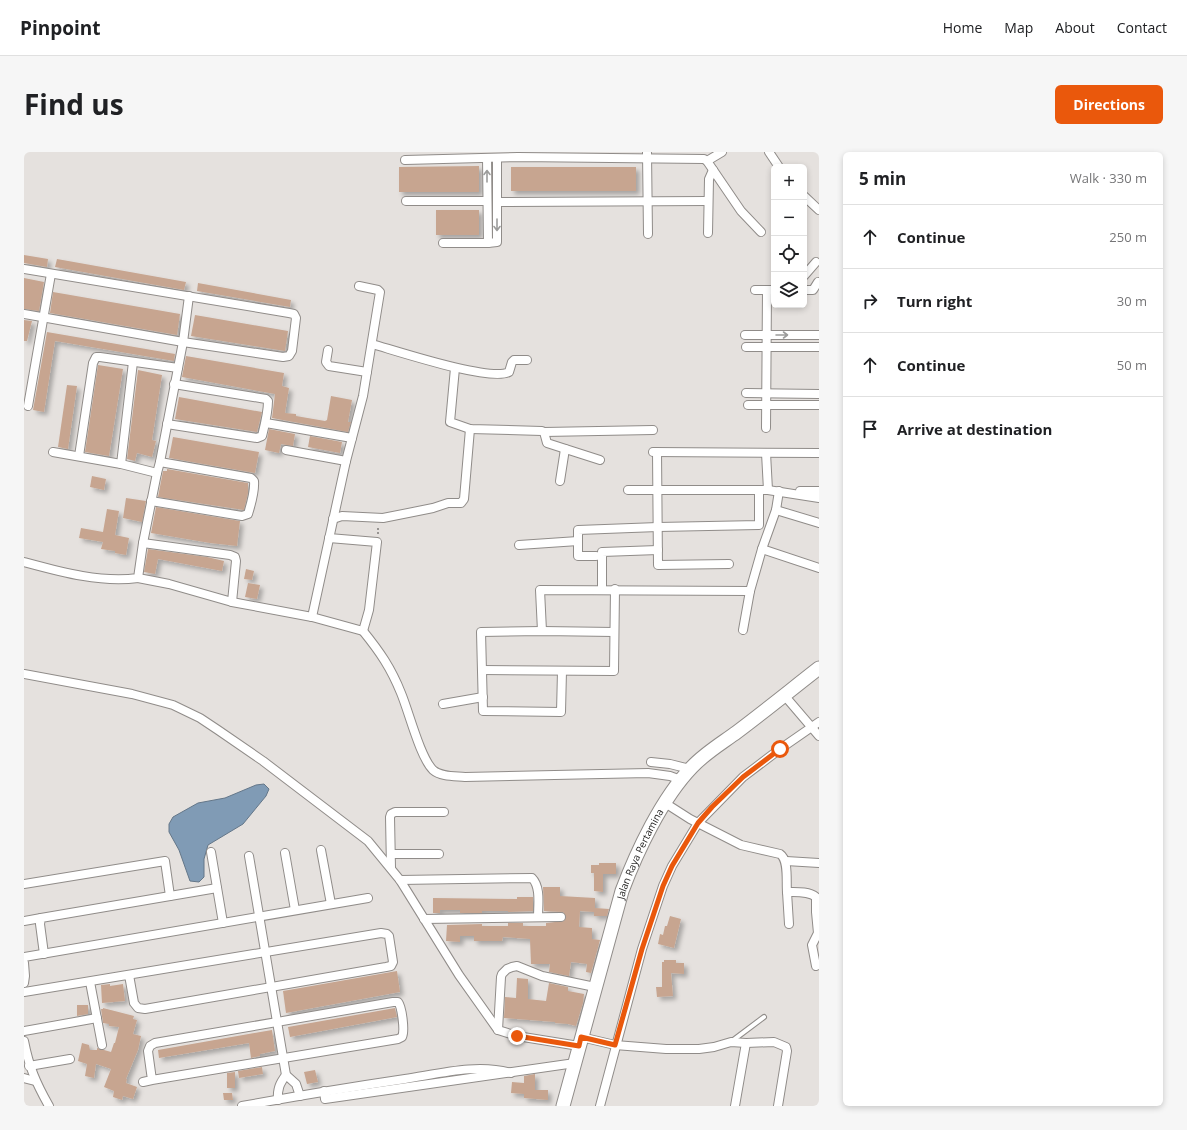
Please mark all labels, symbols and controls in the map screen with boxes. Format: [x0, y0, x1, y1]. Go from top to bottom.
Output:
text: Pinpoint [20, 15, 101, 41]
text: Home [943, 18, 982, 37]
text: Map [1004, 18, 1033, 37]
text: About [1055, 18, 1095, 37]
text: Contact [1117, 18, 1167, 37]
text: Find us [24, 85, 124, 123]
button: Directions [1055, 85, 1163, 124]
map controls [771, 164, 807, 308]
button: + [771, 164, 807, 200]
text: 5 min [859, 167, 906, 190]
text: Walk · 330 m [1070, 169, 1147, 187]
one-way arrow [483, 170, 491, 183]
button: − [771, 200, 807, 236]
one-way arrow [493, 218, 501, 231]
icon: ahead [859, 226, 881, 248]
text: Continue [897, 227, 965, 247]
text: 250 m [1109, 228, 1147, 246]
button: locate [771, 236, 807, 272]
button: layers [771, 272, 807, 308]
icon: right [859, 290, 881, 312]
text: Turn right [897, 291, 972, 311]
text: 30 m [1117, 292, 1147, 310]
one-way arrow [775, 331, 788, 339]
icon: ahead [859, 354, 881, 376]
text: Continue [897, 355, 965, 375]
text: 50 m [1117, 356, 1147, 374]
icon: arrive [859, 418, 881, 440]
text: Arrive at destination [897, 419, 1052, 439]
route start [771, 740, 789, 758]
street label: Jalan Raya Pertamina [613, 806, 667, 902]
route end [508, 1027, 526, 1045]

